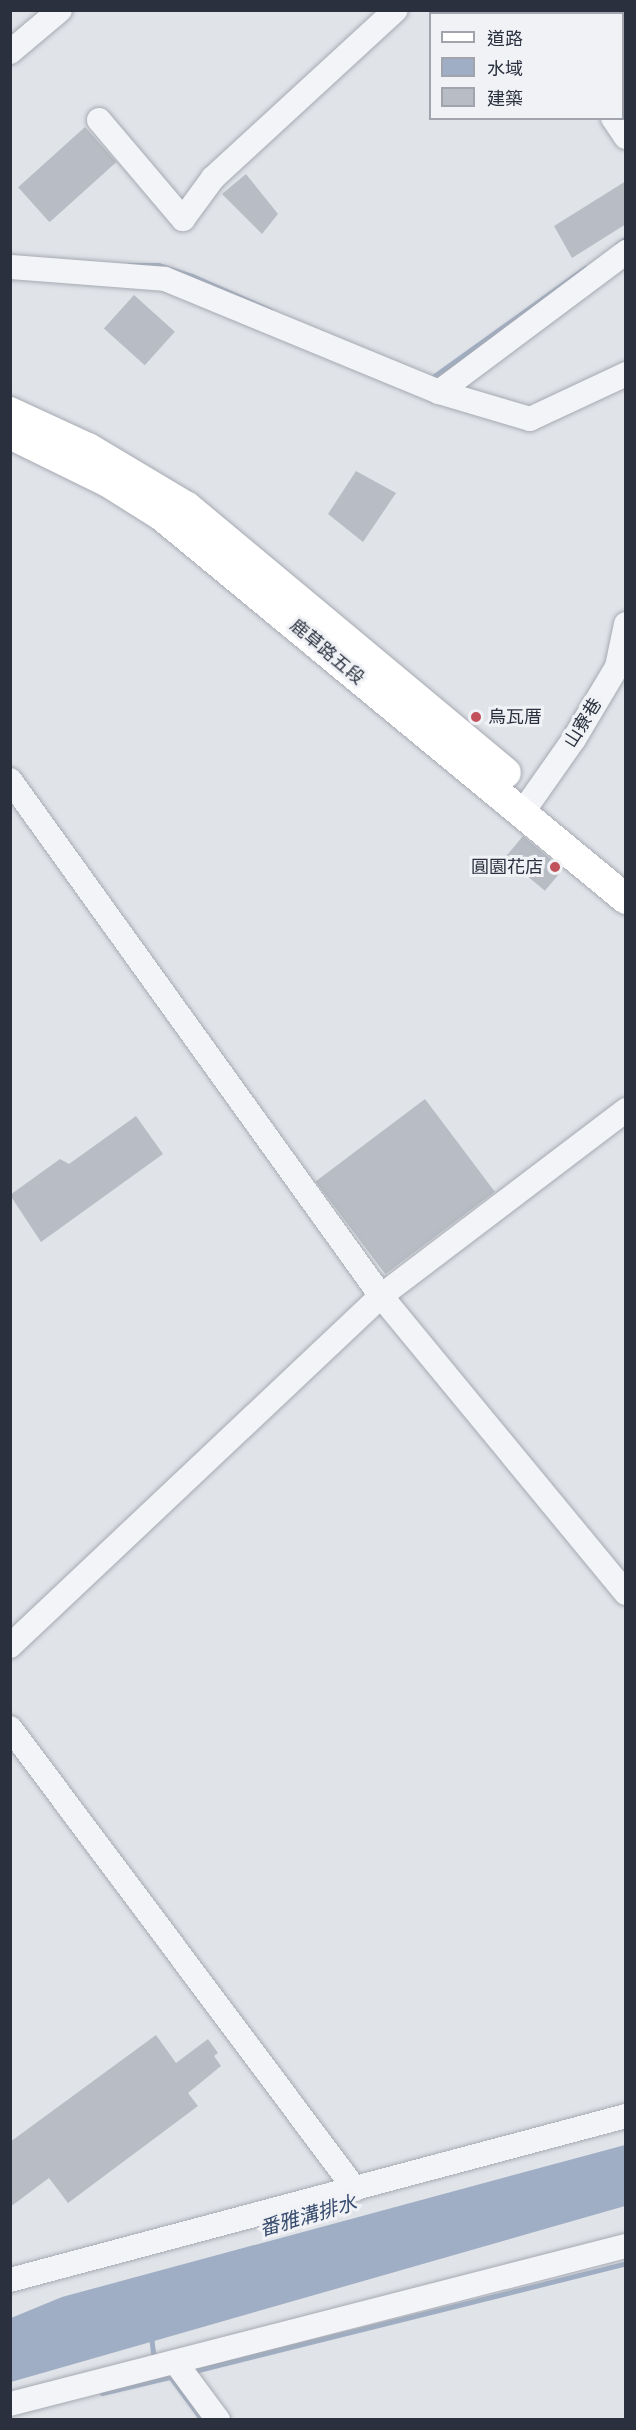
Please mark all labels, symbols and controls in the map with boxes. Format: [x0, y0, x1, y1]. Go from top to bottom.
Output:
legend [429, 12, 624, 120]
text: 道路 [487, 28, 523, 50]
text: 水域 [487, 58, 523, 80]
text: 建築 [487, 88, 523, 110]
street label: 鹿草路五段 [286, 615, 368, 689]
street label: 山寮巷 [560, 694, 606, 752]
place label: 烏瓦厝 [488, 706, 542, 728]
marker: 烏瓦厝 [469, 710, 483, 724]
place label: 圓園花店 [471, 856, 543, 878]
marker: 圓園花店 [548, 860, 562, 874]
water label: 番雅溝排水 [257, 2191, 359, 2241]

